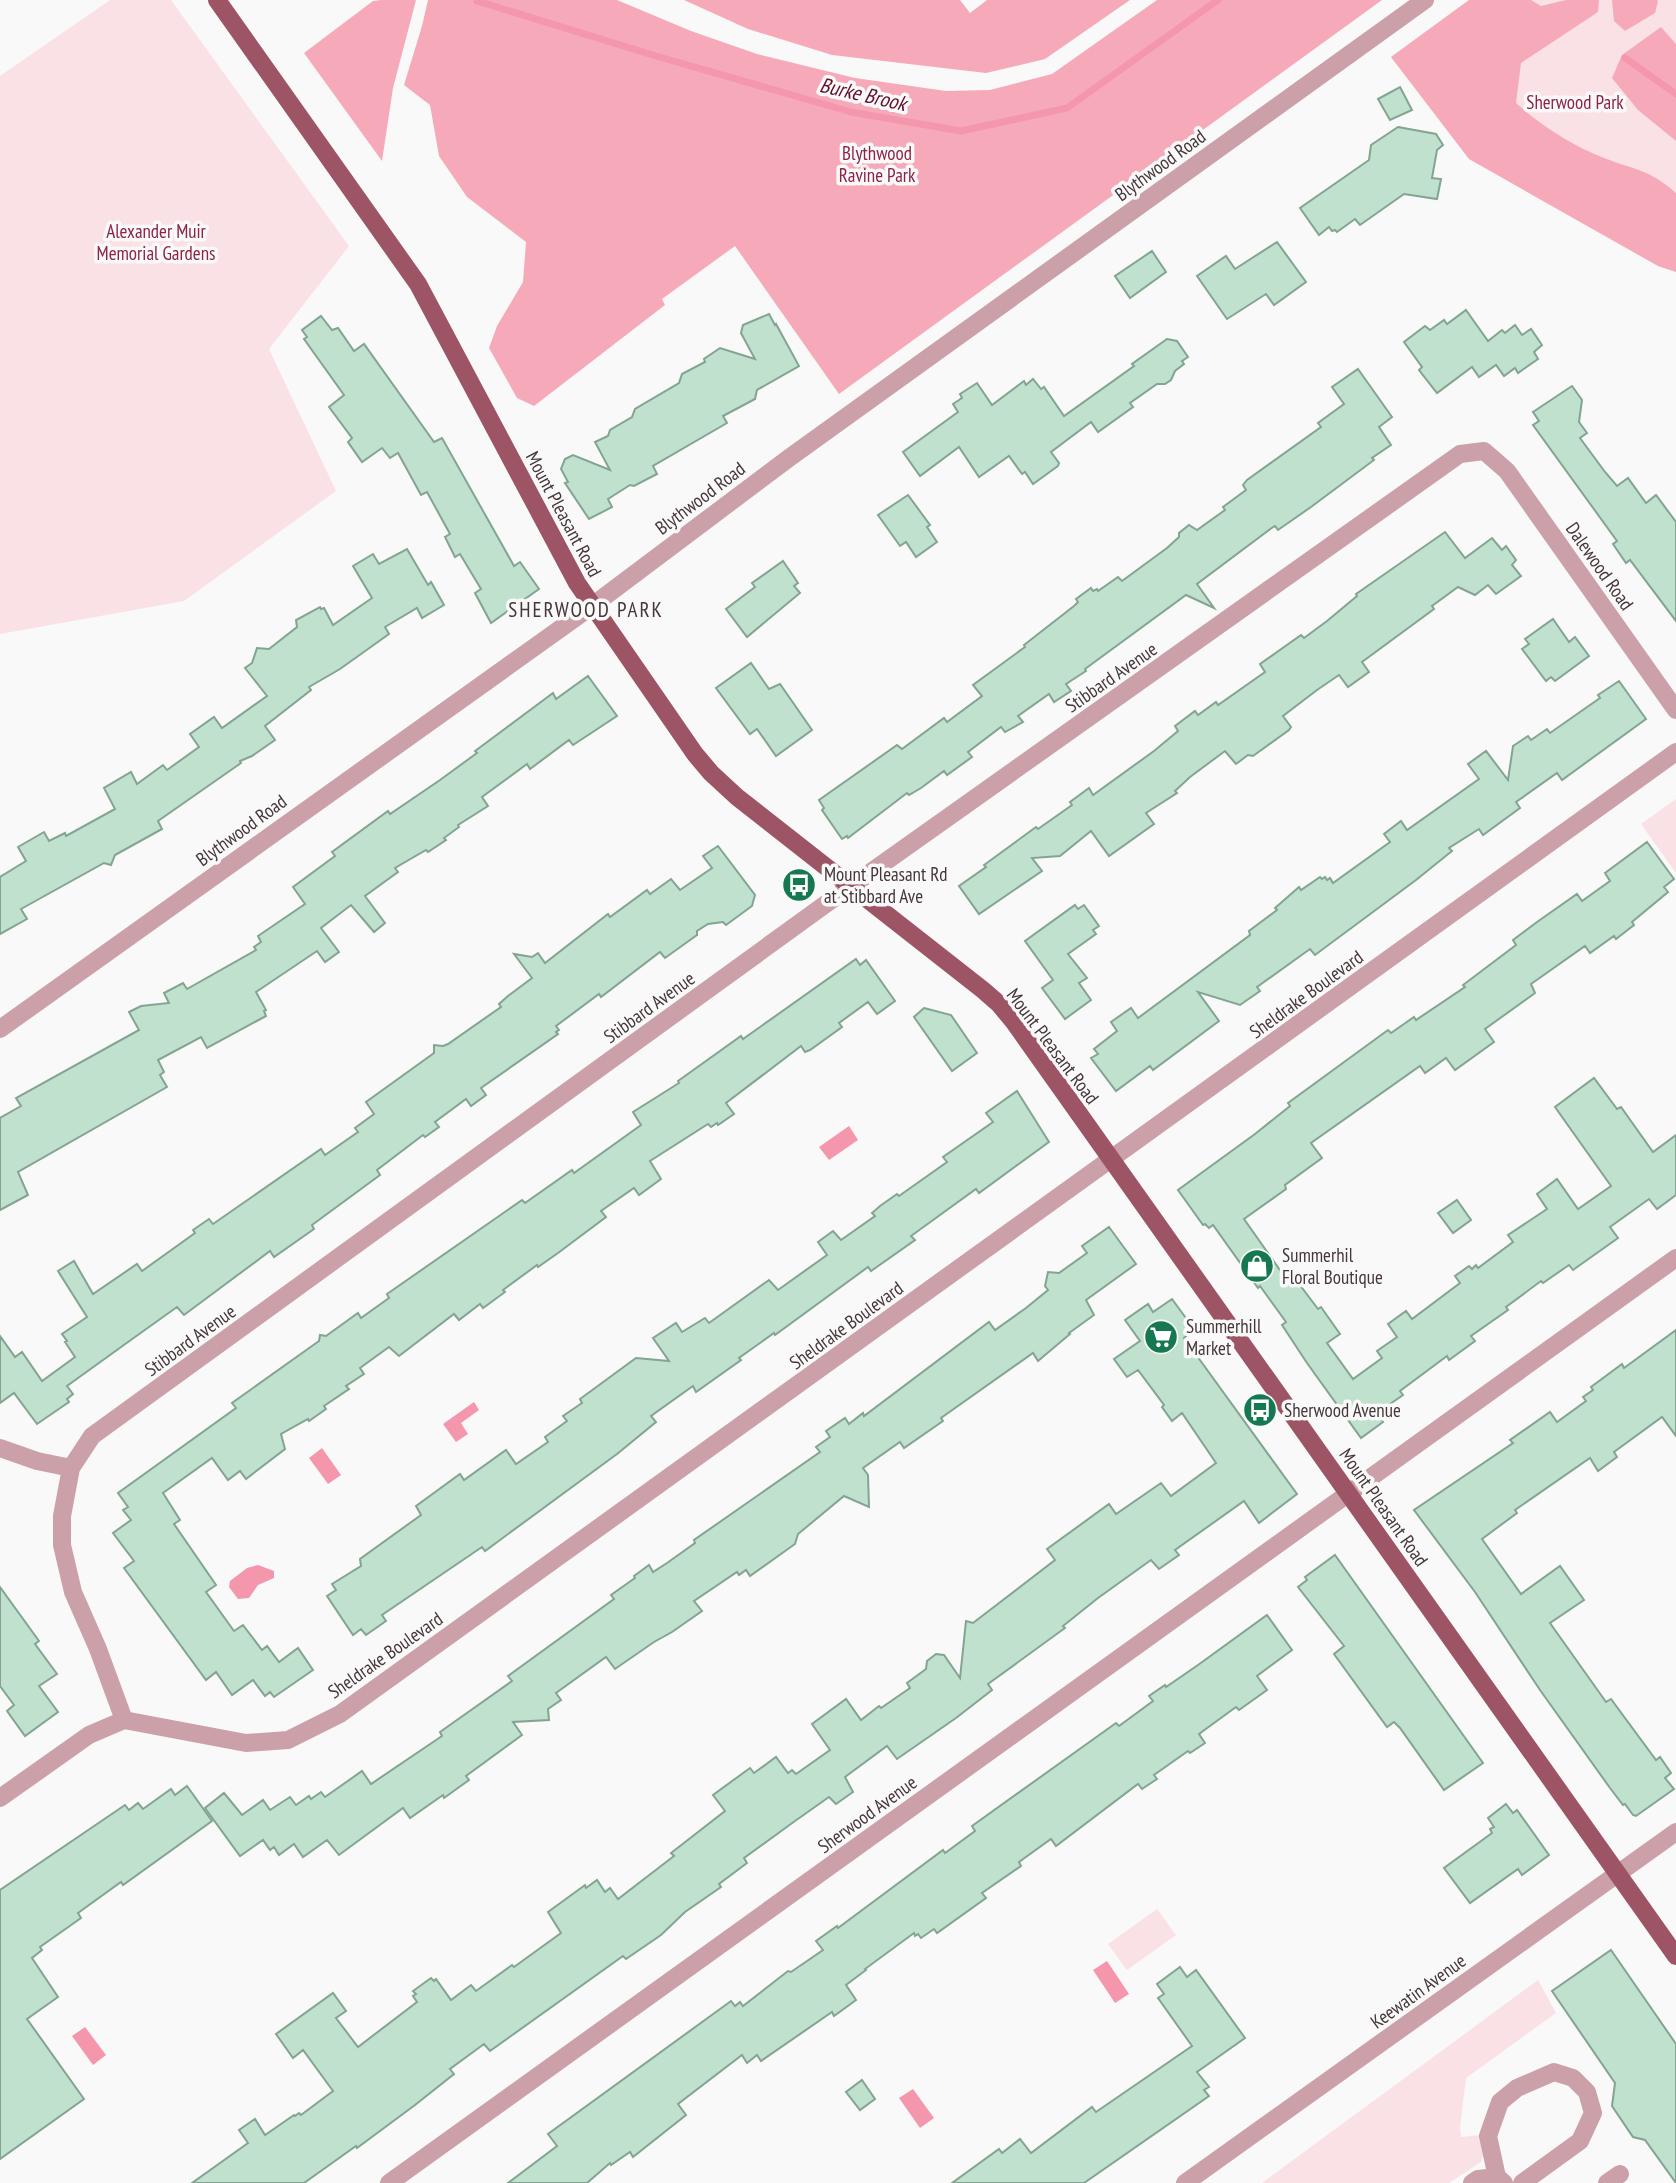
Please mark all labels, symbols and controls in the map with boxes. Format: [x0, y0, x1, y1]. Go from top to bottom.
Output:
water label: Burke Brook [817, 71, 912, 118]
park label: Sherwood Park [1526, 90, 1624, 114]
street label: Blythwood Road [1110, 124, 1210, 206]
park label: Blythwood Ravine Park [839, 141, 916, 187]
park label: Alexander Muir Memorial Gardens [97, 219, 215, 265]
street label: Mount Pleasant Road [521, 447, 607, 581]
street label: Blythwood Road [650, 456, 750, 540]
street label: Dalewood Road [1561, 517, 1639, 615]
district label: SHERWOOD PARK [508, 596, 664, 623]
street label: Stibbard Avenue [1060, 637, 1162, 717]
street label: Blythwood Road [191, 789, 291, 871]
place label: Mount Pleasant Rd at Stibbard Ave [824, 862, 948, 908]
bus stop icon: Mount Pleasant Rd at Stibbard Ave [780, 866, 818, 904]
street label: Sheldrake Boulevard [1244, 945, 1368, 1043]
street label: Stibbard Avenue [599, 966, 699, 1048]
street label: Mount Pleasant Road [1002, 983, 1104, 1109]
place label: Summerhil Floral Boutique [1282, 1243, 1383, 1289]
shop icon: Summerhil Floral Boutique [1238, 1247, 1276, 1285]
street label: Sheldrake Boulevard [784, 1276, 908, 1374]
street label: Stibbard Avenue [140, 1299, 240, 1381]
place label: Summerhill Market [1186, 1314, 1262, 1360]
supermarket icon: Summerhill Market [1142, 1318, 1180, 1356]
bus stop icon: Sherwood Avenue [1241, 1391, 1279, 1429]
place label: Sherwood Avenue [1284, 1398, 1401, 1422]
street label: Mount Pleasant Road [1334, 1443, 1434, 1571]
street label: Sheldrake Boulevard [323, 1607, 447, 1703]
street label: Sherwood Avenue [813, 1770, 921, 1858]
street label: Keewatin Avenue [1366, 1948, 1471, 2034]

